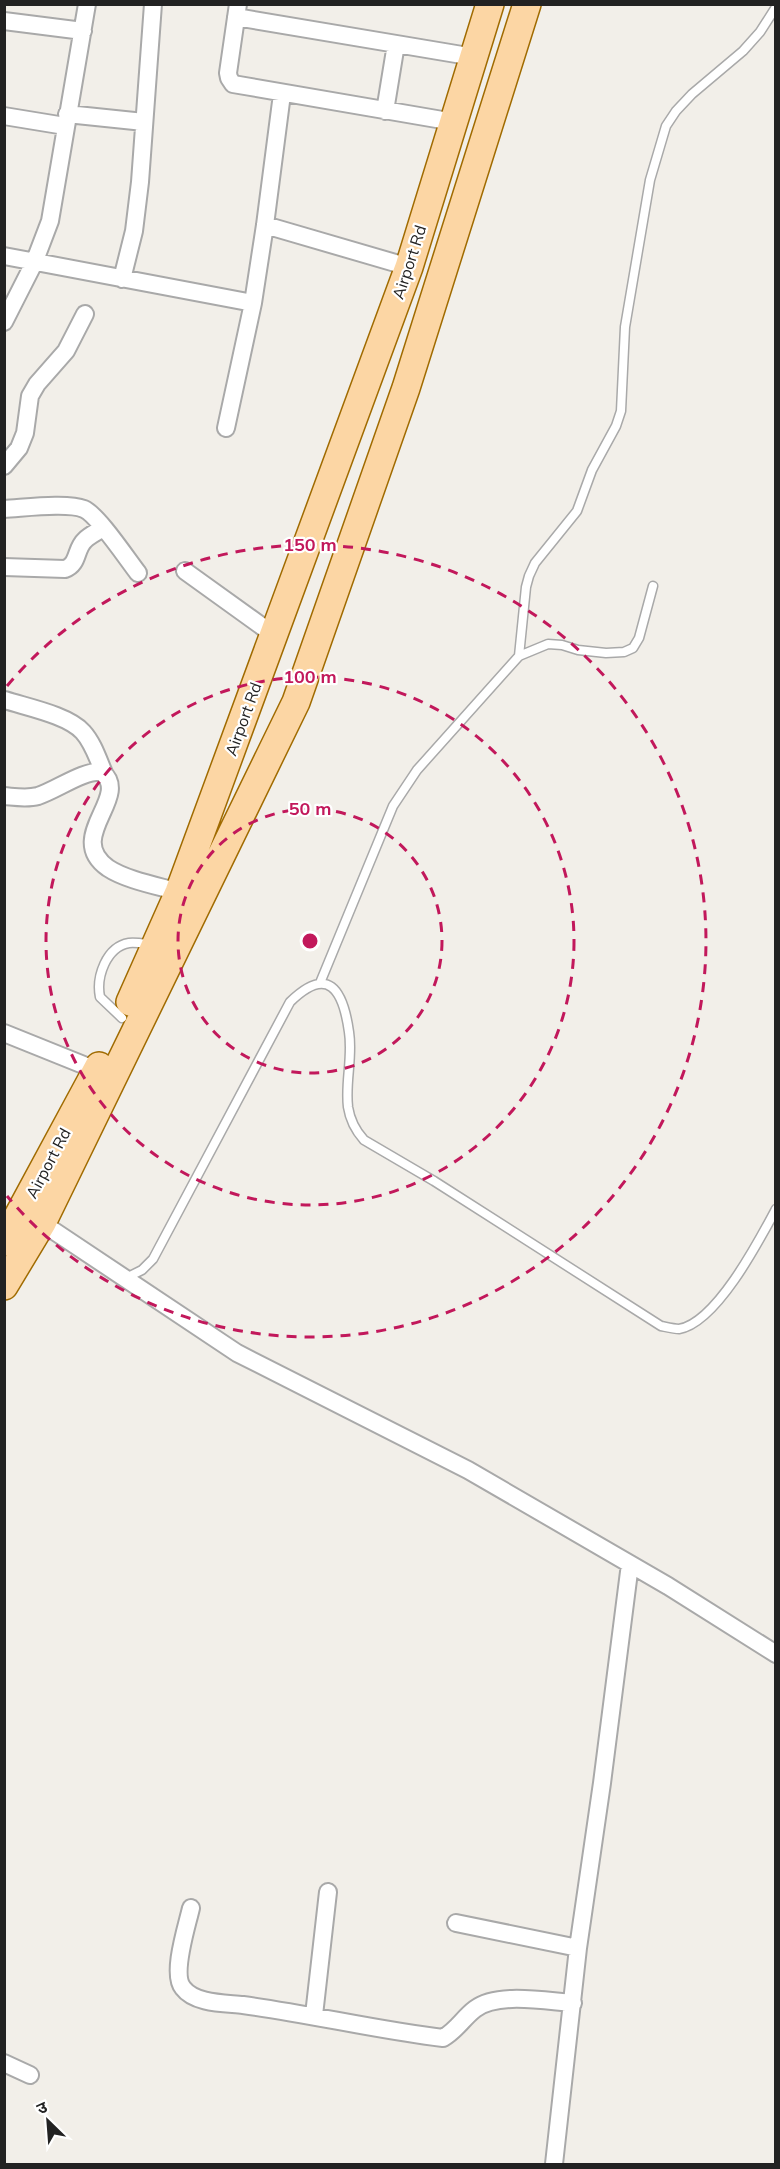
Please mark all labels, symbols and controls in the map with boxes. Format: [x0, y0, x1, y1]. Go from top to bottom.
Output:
street label: Airport Rd [388, 222, 430, 302]
text: 150 m [283, 533, 337, 556]
text: 100 m [283, 665, 337, 688]
street label: Airport Rd [221, 680, 265, 758]
text: 50 m [289, 797, 331, 820]
centre of rings [300, 931, 320, 951]
street label: Airport Rd [21, 1124, 75, 1202]
north arrow [18, 2091, 78, 2151]
text: उ [33, 2096, 51, 2118]

